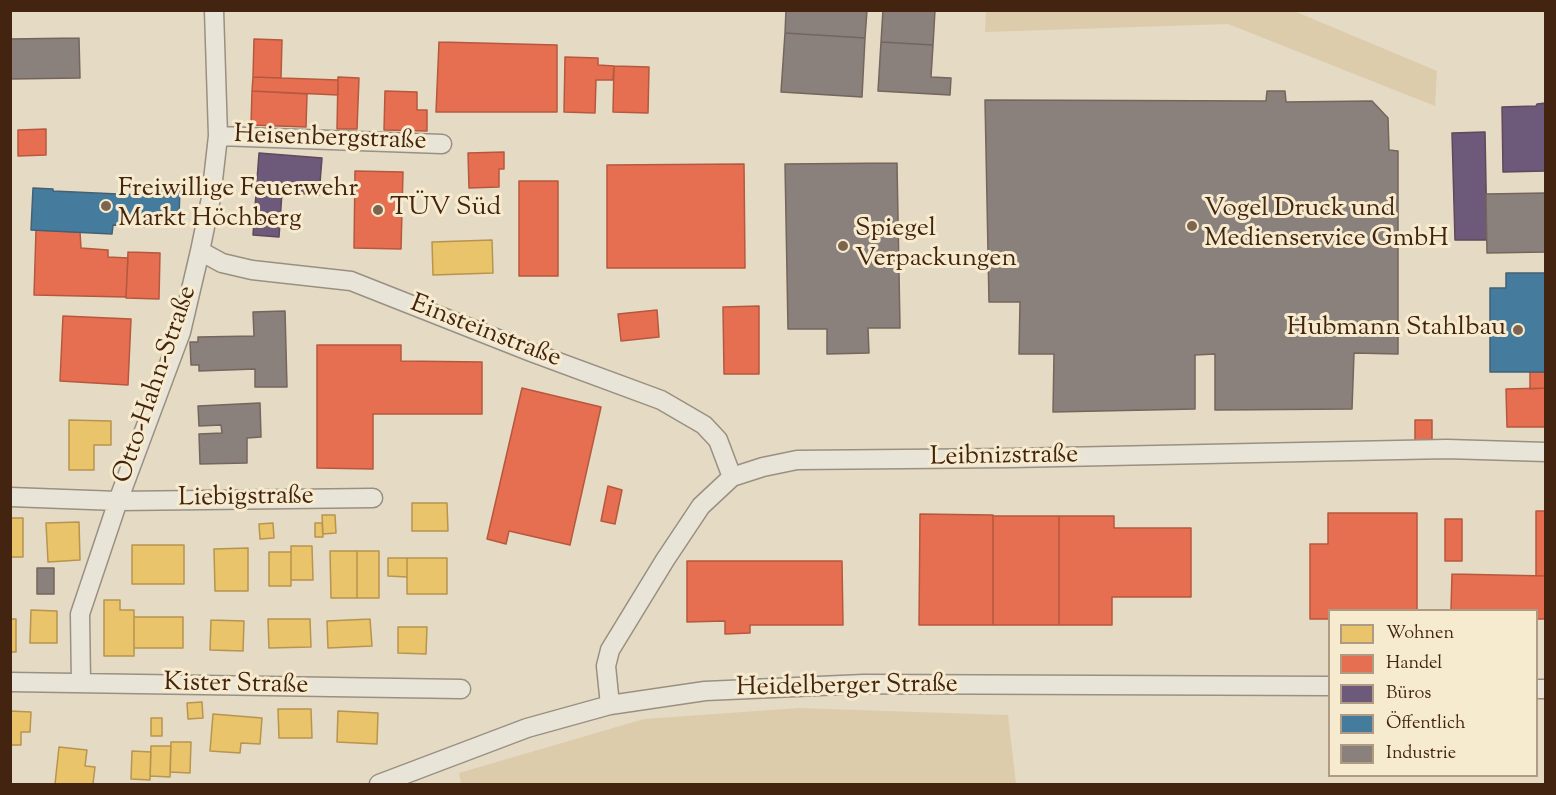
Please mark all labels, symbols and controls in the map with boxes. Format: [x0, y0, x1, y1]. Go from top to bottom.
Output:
street label: Heisenbergstraße [233, 121, 427, 159]
place label: Freiwillige Feuerwehr Markt Höchberg [118, 175, 358, 236]
place label: TÜV Süd [390, 194, 501, 226]
place label: Vogel Druck und Medienservice GmbH [1204, 195, 1449, 256]
marker: Freiwillige Feuerwehr Markt Höchberg [99, 199, 113, 213]
marker: TÜV Süd [371, 203, 385, 217]
place label: Spiegel Verpackungen [855, 215, 1017, 276]
marker: Vogel Druck und Medienservice GmbH [1185, 219, 1199, 233]
marker: Spiegel Verpackungen [836, 239, 850, 253]
street label: Otto-Hahn-Straße [109, 282, 205, 488]
street label: Einsteinstraße [405, 290, 565, 376]
place label: Hubmann Stahlbau [1287, 314, 1506, 346]
marker: Hubmann Stahlbau [1511, 323, 1525, 337]
street label: Leibnizstraße [930, 441, 1078, 475]
street label: Liebigstraße [178, 482, 314, 516]
legend [1328, 609, 1538, 777]
text: Wohnen [1386, 621, 1454, 647]
text: Handel [1386, 651, 1442, 677]
street label: Kister Straße [163, 669, 309, 703]
street label: Heidelberger Straße [736, 670, 958, 706]
text: Büros [1386, 681, 1431, 707]
text: Öffentlich [1386, 711, 1466, 737]
text: Industrie [1386, 741, 1456, 767]

